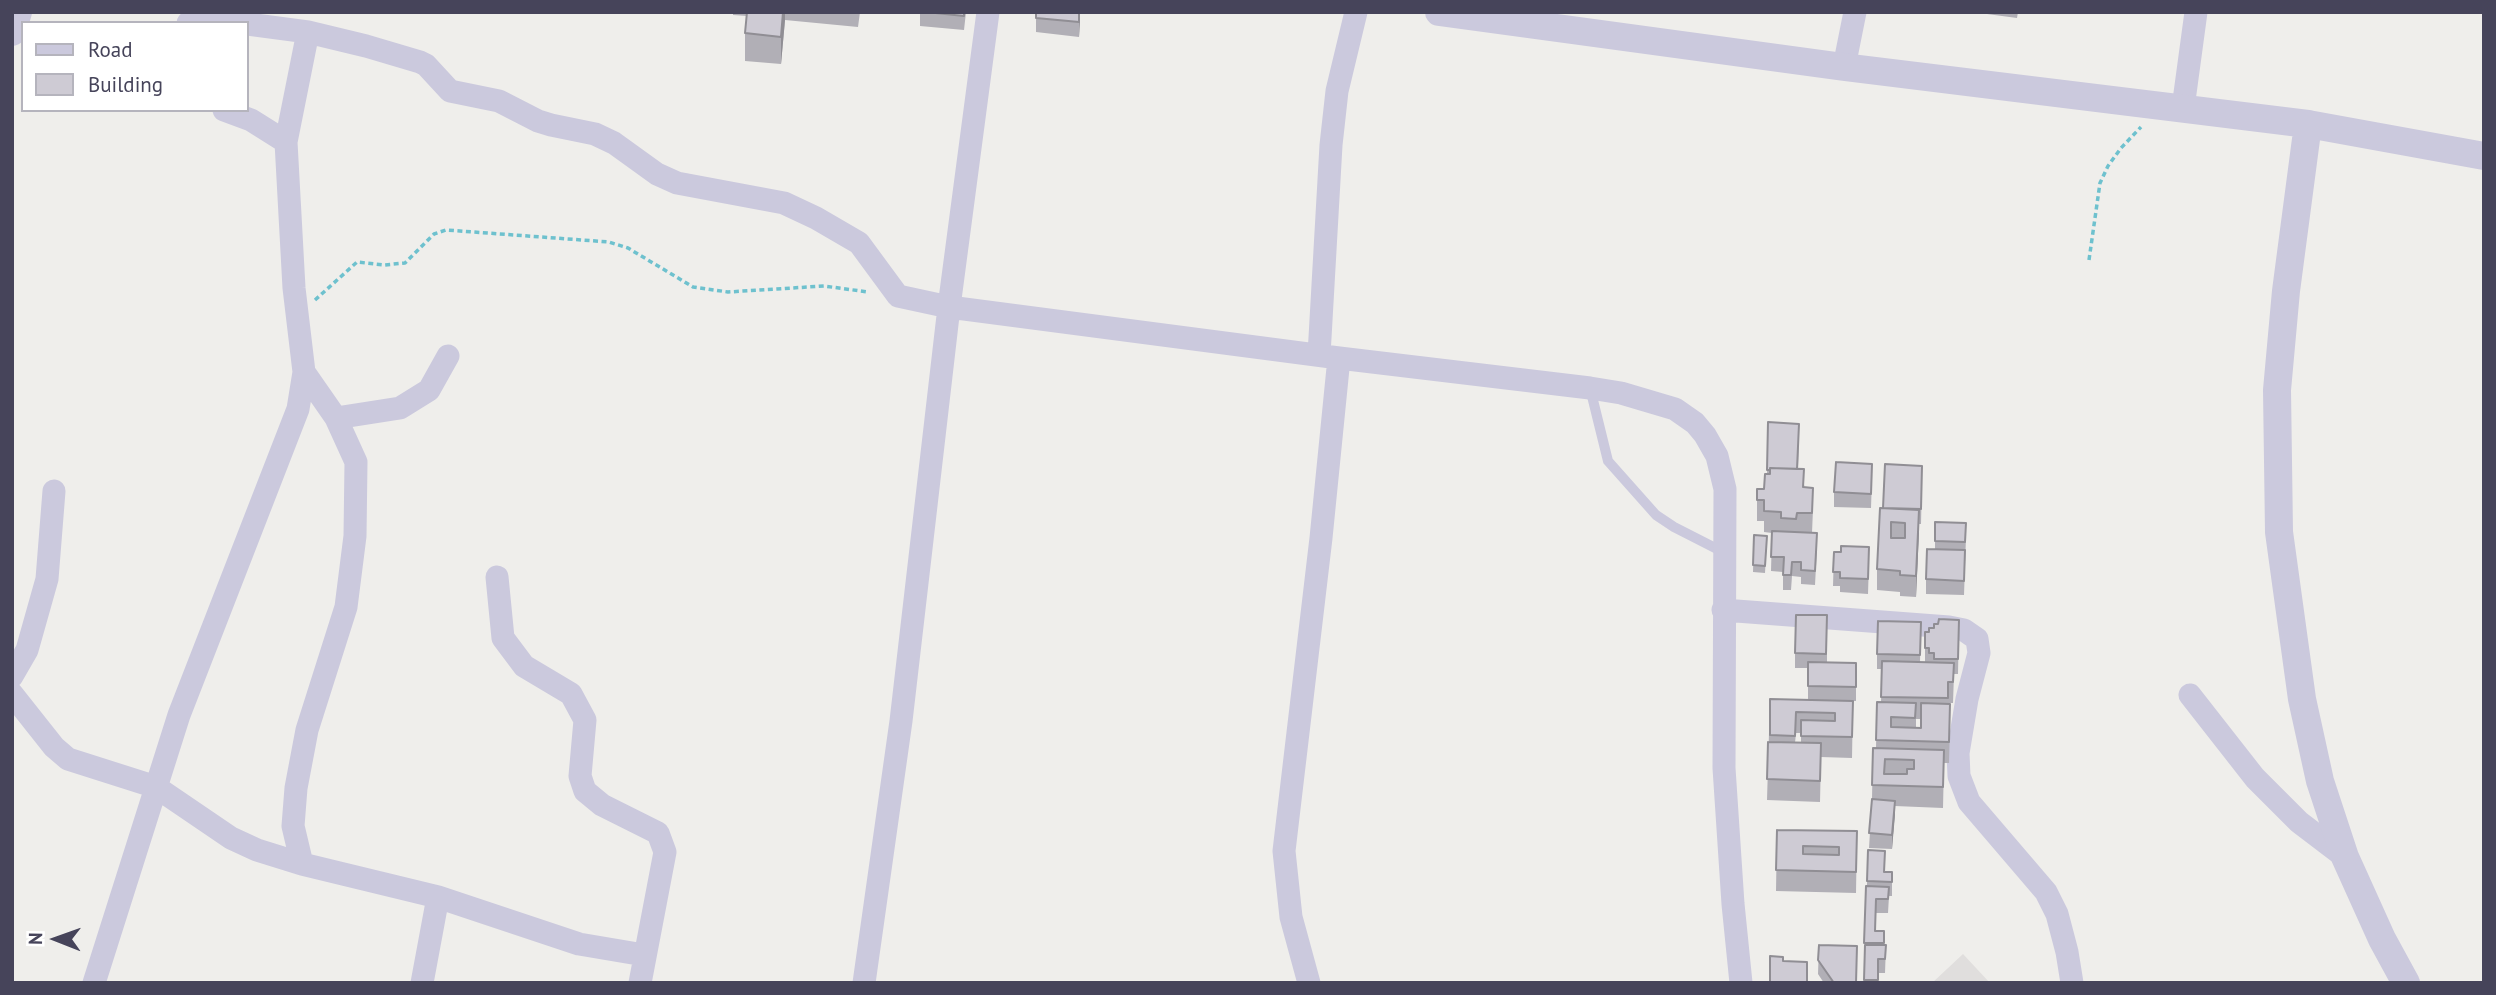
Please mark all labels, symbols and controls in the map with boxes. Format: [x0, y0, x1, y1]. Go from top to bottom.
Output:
legend [21, 21, 248, 112]
text: Road [88, 36, 132, 63]
text: Building [88, 71, 163, 98]
north arrow [21, 904, 91, 974]
text: N [23, 932, 47, 945]

